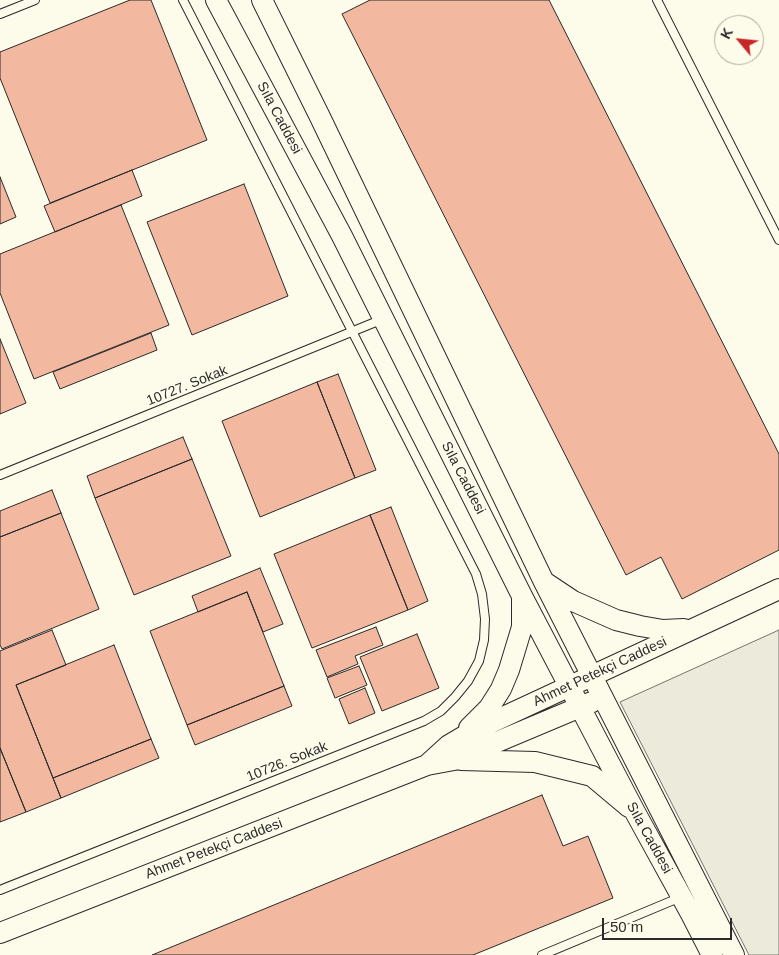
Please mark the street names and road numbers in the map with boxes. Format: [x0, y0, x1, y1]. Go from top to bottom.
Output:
street label: Sıla Caddesi [253, 79, 305, 157]
street label: 10727. Sokak [144, 362, 230, 410]
street label: Sıla Caddesi [437, 439, 489, 517]
street label: Ahmet Petekçi Caddesi [531, 634, 669, 710]
street label: 10726. Sokak [244, 738, 330, 786]
street label: Sıla Caddesi [622, 799, 676, 877]
street label: Ahmet Petekçi Caddesi [143, 815, 285, 883]

